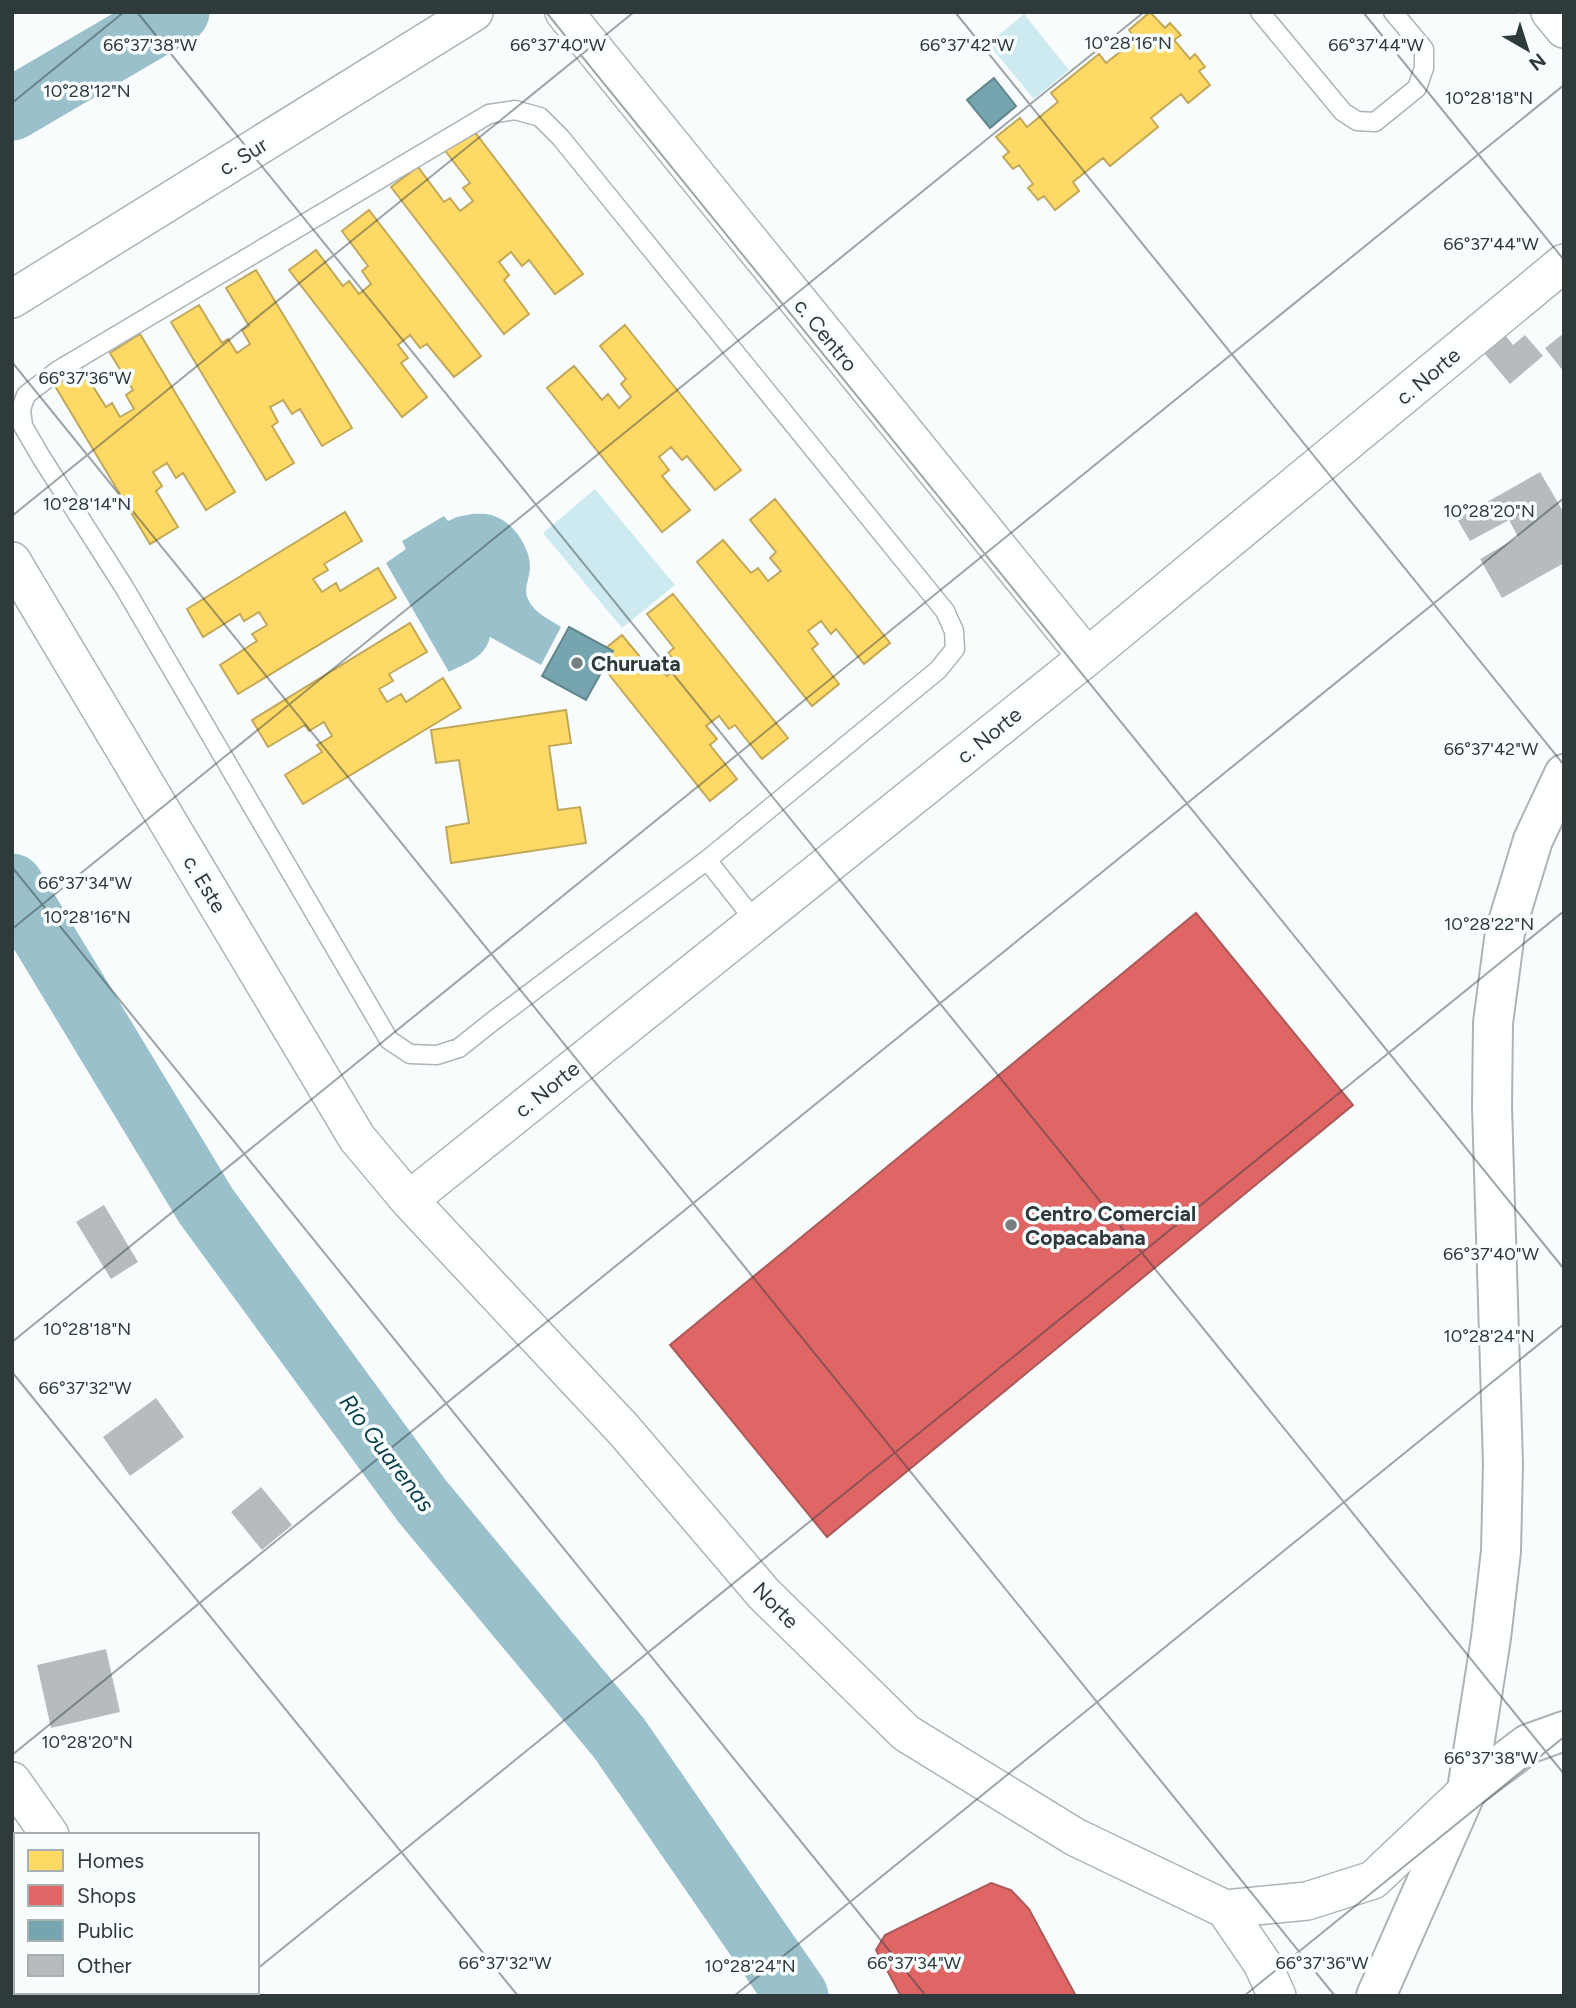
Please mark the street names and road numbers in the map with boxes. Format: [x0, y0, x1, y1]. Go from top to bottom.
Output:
street label: c. Sur [214, 131, 272, 181]
street label: c. Centro [789, 294, 863, 376]
street label: c. Norte [1391, 342, 1465, 410]
street label: c. Norte [952, 701, 1026, 769]
street label: c. Este [178, 851, 232, 917]
street label: c. Norte [510, 1055, 584, 1123]
street label: Norte [748, 1577, 804, 1633]

